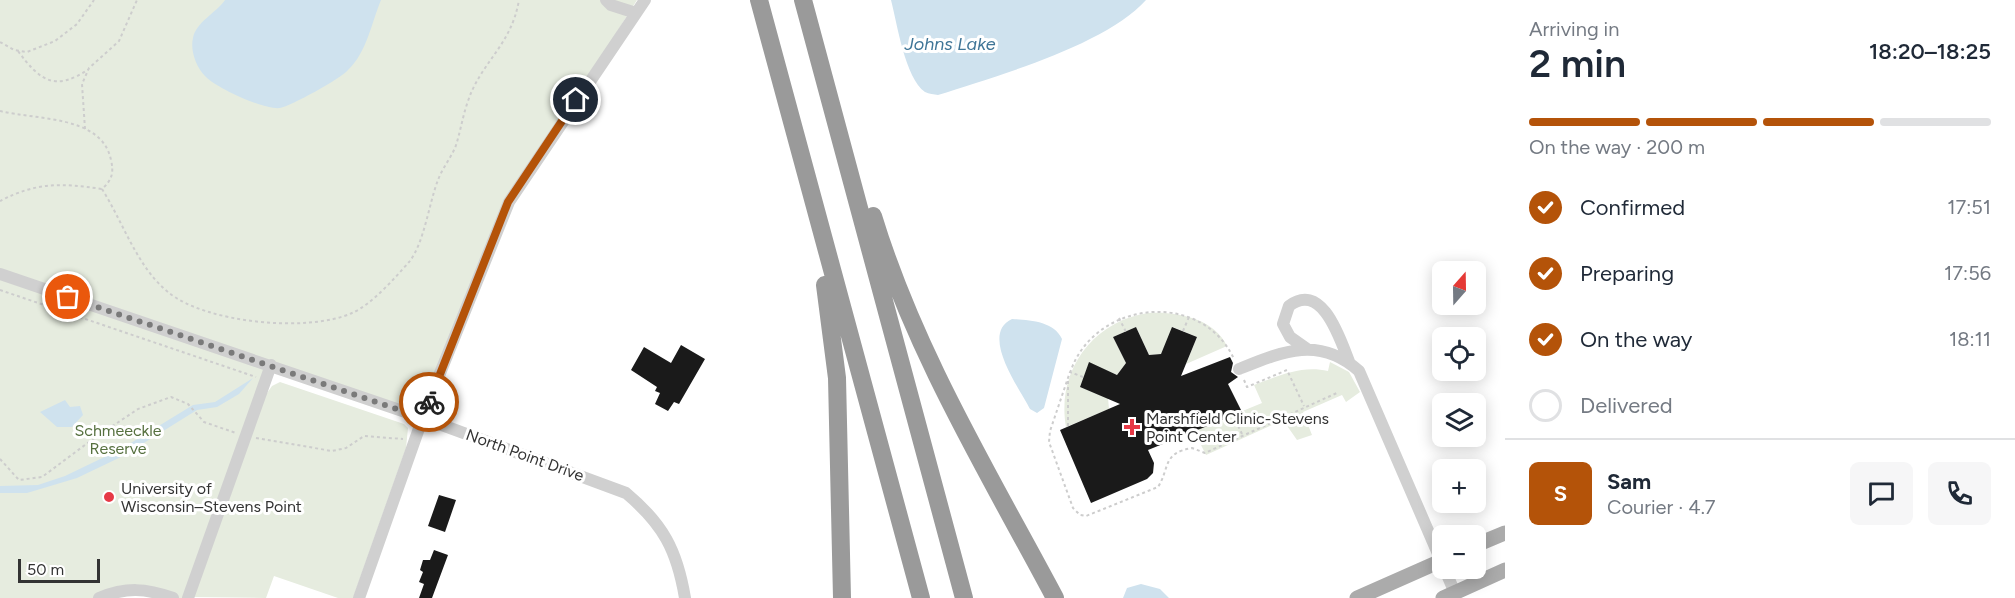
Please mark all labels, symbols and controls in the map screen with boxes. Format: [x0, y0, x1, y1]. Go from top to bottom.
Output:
text: Arriving in [1529, 17, 1619, 41]
water label: Johns Lake [903, 33, 996, 55]
text: 18:20–18:25 [1869, 38, 1991, 65]
text: 2 min [1529, 40, 1626, 87]
pin [550, 74, 601, 125]
icon: home [559, 83, 592, 116]
text: On the way · 200 m [1529, 135, 1705, 159]
icon: check [1529, 191, 1562, 224]
text: Confirmed [1580, 194, 1685, 221]
text: 17:51 [1947, 195, 1991, 219]
icon: check [1529, 257, 1562, 290]
text: Preparing [1580, 260, 1674, 287]
north arrow [1432, 261, 1486, 315]
map controls [1432, 261, 1486, 579]
text: 17:56 [1944, 261, 1991, 285]
pin [42, 271, 93, 322]
icon: bag [51, 280, 84, 313]
icon: check [1529, 323, 1562, 356]
text: On the way [1580, 326, 1692, 353]
button: locate [1432, 327, 1486, 381]
text: 18:11 [1949, 327, 1991, 351]
courier [399, 372, 459, 432]
icon: bike [413, 386, 446, 419]
text: Delivered [1580, 392, 1673, 419]
button: layers [1432, 393, 1486, 447]
place label: Marshfield Clinic-Stevens Point Center [1146, 409, 1329, 446]
marker: Marshfield Clinic-Stevens Point Center [1123, 418, 1141, 436]
park label: Schmeeckle Reserve [74, 421, 162, 458]
street label: North Point Drive [463, 425, 587, 485]
button: + [1432, 459, 1486, 513]
button: chat [1850, 462, 1913, 525]
button: phone [1928, 462, 1991, 525]
text: Sam [1607, 468, 1651, 495]
place label: University of Wisconsin–Stevens Point [121, 479, 302, 516]
text: S [1554, 480, 1567, 507]
marker: University of Wisconsin–Stevens Point [102, 490, 116, 504]
text: Courier · 4.7 [1607, 495, 1716, 519]
button: − [1432, 525, 1486, 579]
scale bar [18, 556, 100, 584]
text: 50 m [27, 560, 64, 579]

